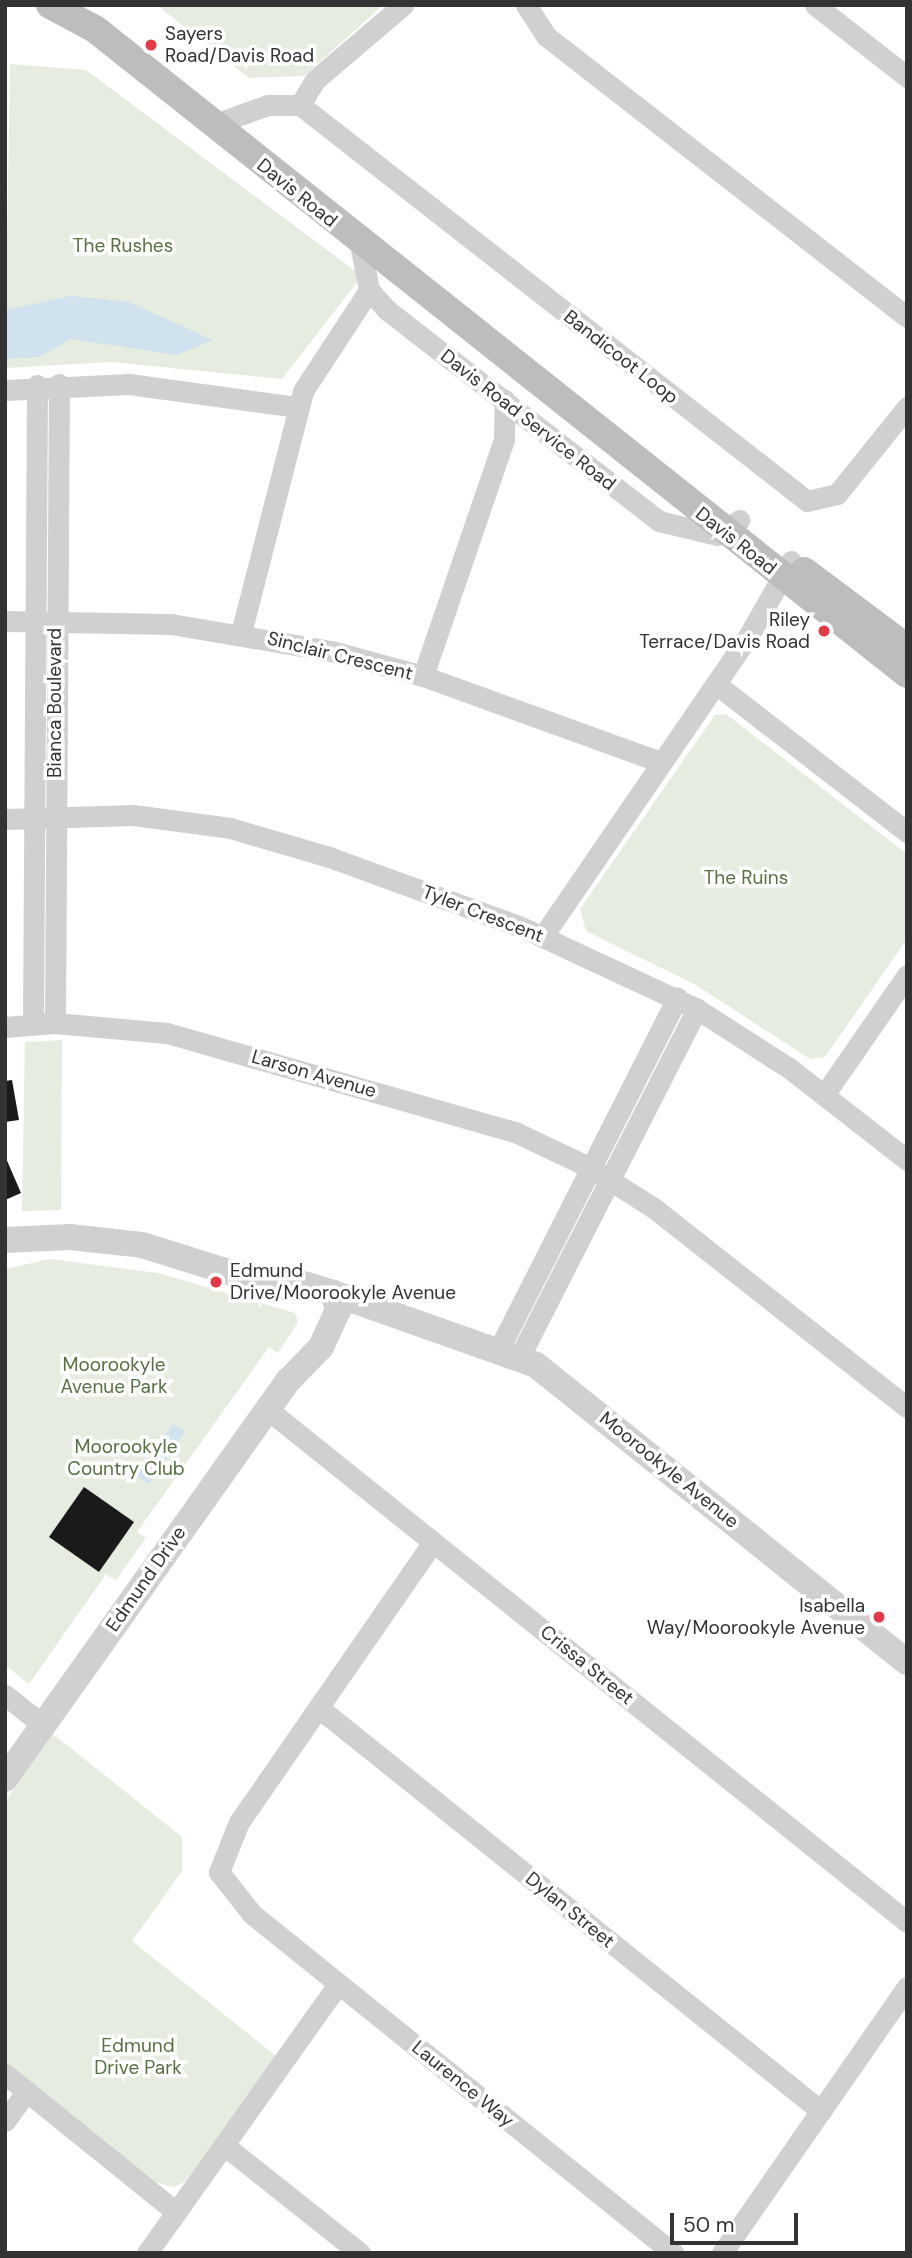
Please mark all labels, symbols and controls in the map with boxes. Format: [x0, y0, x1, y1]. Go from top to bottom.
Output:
place label: Sayers Road/Davis Road [165, 23, 314, 67]
marker: Sayers Road/Davis Road [143, 37, 159, 53]
street label: Davis Road [252, 154, 342, 232]
park label: The Rushes [73, 235, 173, 257]
street label: Bandicoot Loop [559, 305, 683, 409]
street label: Davis Road Service Road [436, 345, 620, 495]
street label: Davis Road [691, 502, 781, 580]
place label: Riley Terrace/Davis Road [639, 609, 810, 653]
marker: Riley Terrace/Davis Road [816, 623, 832, 639]
street label: Sinclair Crescent [265, 627, 415, 685]
street label: Bianca Boulevard [44, 628, 66, 778]
park label: The Ruins [704, 867, 788, 889]
street label: Tyler Crescent [419, 880, 547, 948]
street label: Larson Avenue [249, 1045, 379, 1103]
place label: Edmund Drive/Moorookyle Avenue [230, 1260, 456, 1304]
marker: Edmund Drive/Moorookyle Avenue [208, 1274, 224, 1290]
park label: Moorookyle Avenue Park [60, 1354, 168, 1398]
street label: Moorookyle Avenue [595, 1407, 743, 1533]
park label: Moorookyle Country Club [67, 1436, 185, 1480]
street label: Edmund Drive [101, 1522, 191, 1636]
place label: Isabella Way/Moorookyle Avenue [647, 1595, 865, 1639]
marker: Isabella Way/Moorookyle Avenue [871, 1609, 887, 1625]
street label: Crissa Street [536, 1620, 638, 1710]
street label: Dylan Street [521, 1867, 619, 1953]
park label: Edmund Drive Park [94, 2035, 182, 2079]
street label: Laurence Way [407, 2036, 519, 2132]
scale bar [674, 2198, 802, 2242]
text: 50 m [683, 2211, 734, 2239]

